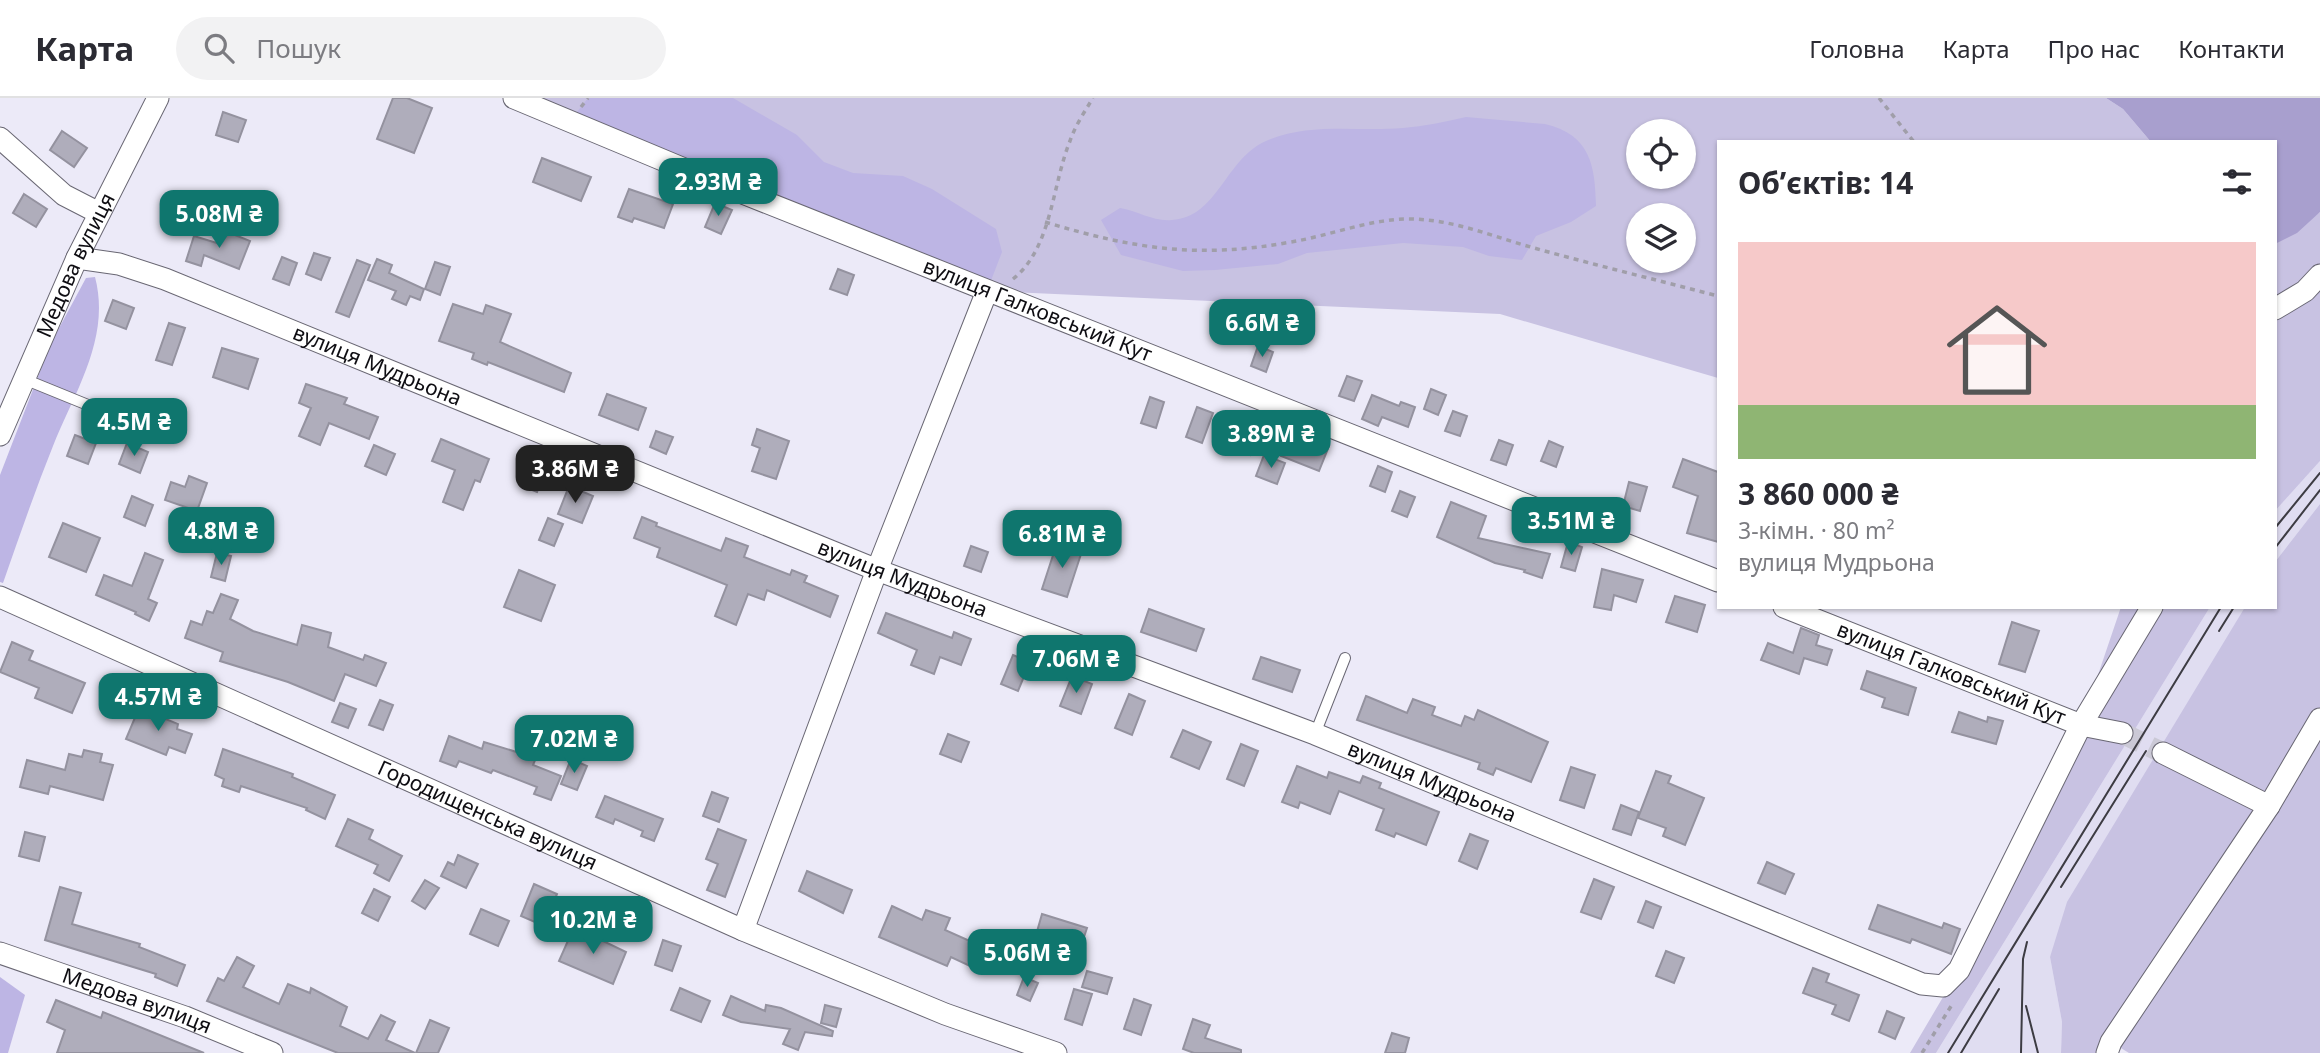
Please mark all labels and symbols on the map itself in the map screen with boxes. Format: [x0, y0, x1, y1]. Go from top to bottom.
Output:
pin: 2.93M ₴ [653, 158, 783, 218]
street label: Медова вулиця [29, 188, 121, 341]
pin: 5.08M ₴ [154, 190, 284, 250]
street label: вулиця Галковський Кут [919, 251, 1157, 368]
pin: 6.6M ₴ [1205, 300, 1319, 359]
street label: вулиця Мудрьона [289, 318, 466, 412]
pin: 4.5M ₴ [77, 398, 191, 458]
pin: 3.89M ₴ [1206, 410, 1336, 470]
pin: 3.86M ₴ [510, 446, 640, 505]
pin: 3.51M ₴ [1506, 498, 1636, 557]
pin: 4.8M ₴ [164, 508, 278, 567]
pin: 6.81M ₴ [997, 510, 1127, 570]
street label: вулиця Мудрьона [814, 532, 992, 623]
street label: вулиця Галковський Кут [1833, 614, 2070, 731]
pin: 7.06M ₴ [1011, 636, 1141, 695]
pin: 4.57M ₴ [93, 674, 223, 733]
pin: 7.02M ₴ [509, 716, 639, 775]
street label: вулиця Мудрьона [1344, 734, 1521, 828]
street label: Городищенська вулиця [373, 753, 602, 876]
pin: 10.2M ₴ [528, 896, 658, 956]
pin: 5.06M ₴ [962, 930, 1092, 989]
street label: Медова вулиця [59, 961, 216, 1039]

